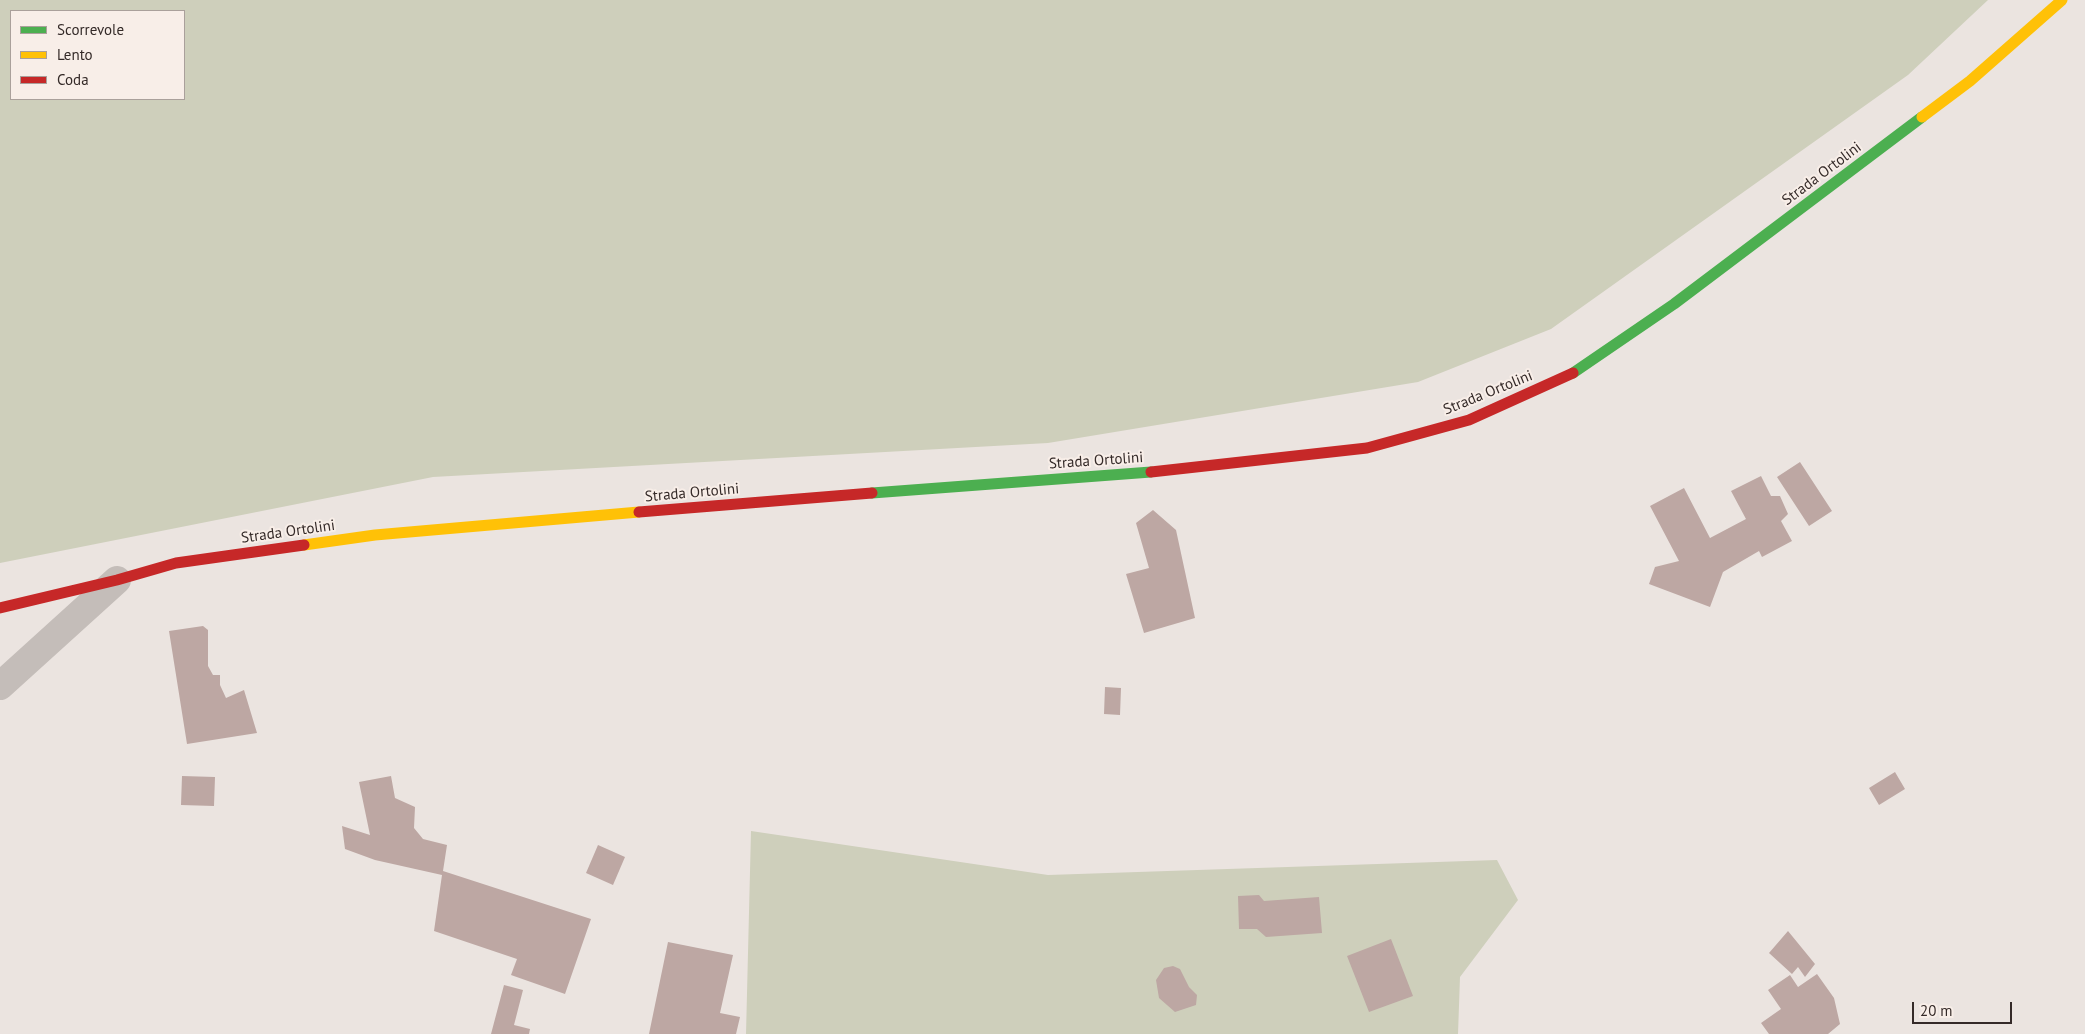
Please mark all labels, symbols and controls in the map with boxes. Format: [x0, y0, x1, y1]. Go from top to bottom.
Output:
legend [10, 10, 185, 100]
text: Scorrevole [57, 20, 124, 39]
text: Lento [57, 45, 93, 64]
text: Coda [57, 70, 89, 89]
street label: Strada Ortolini [1779, 138, 1865, 210]
street label: Strada Ortolini [1441, 367, 1535, 419]
street label: Strada Ortolini [1048, 449, 1144, 473]
street label: Strada Ortolini [644, 480, 740, 506]
street label: Strada Ortolini [240, 517, 336, 547]
scale bar [1915, 992, 2015, 1024]
text: 20 m [1920, 1001, 1953, 1020]

